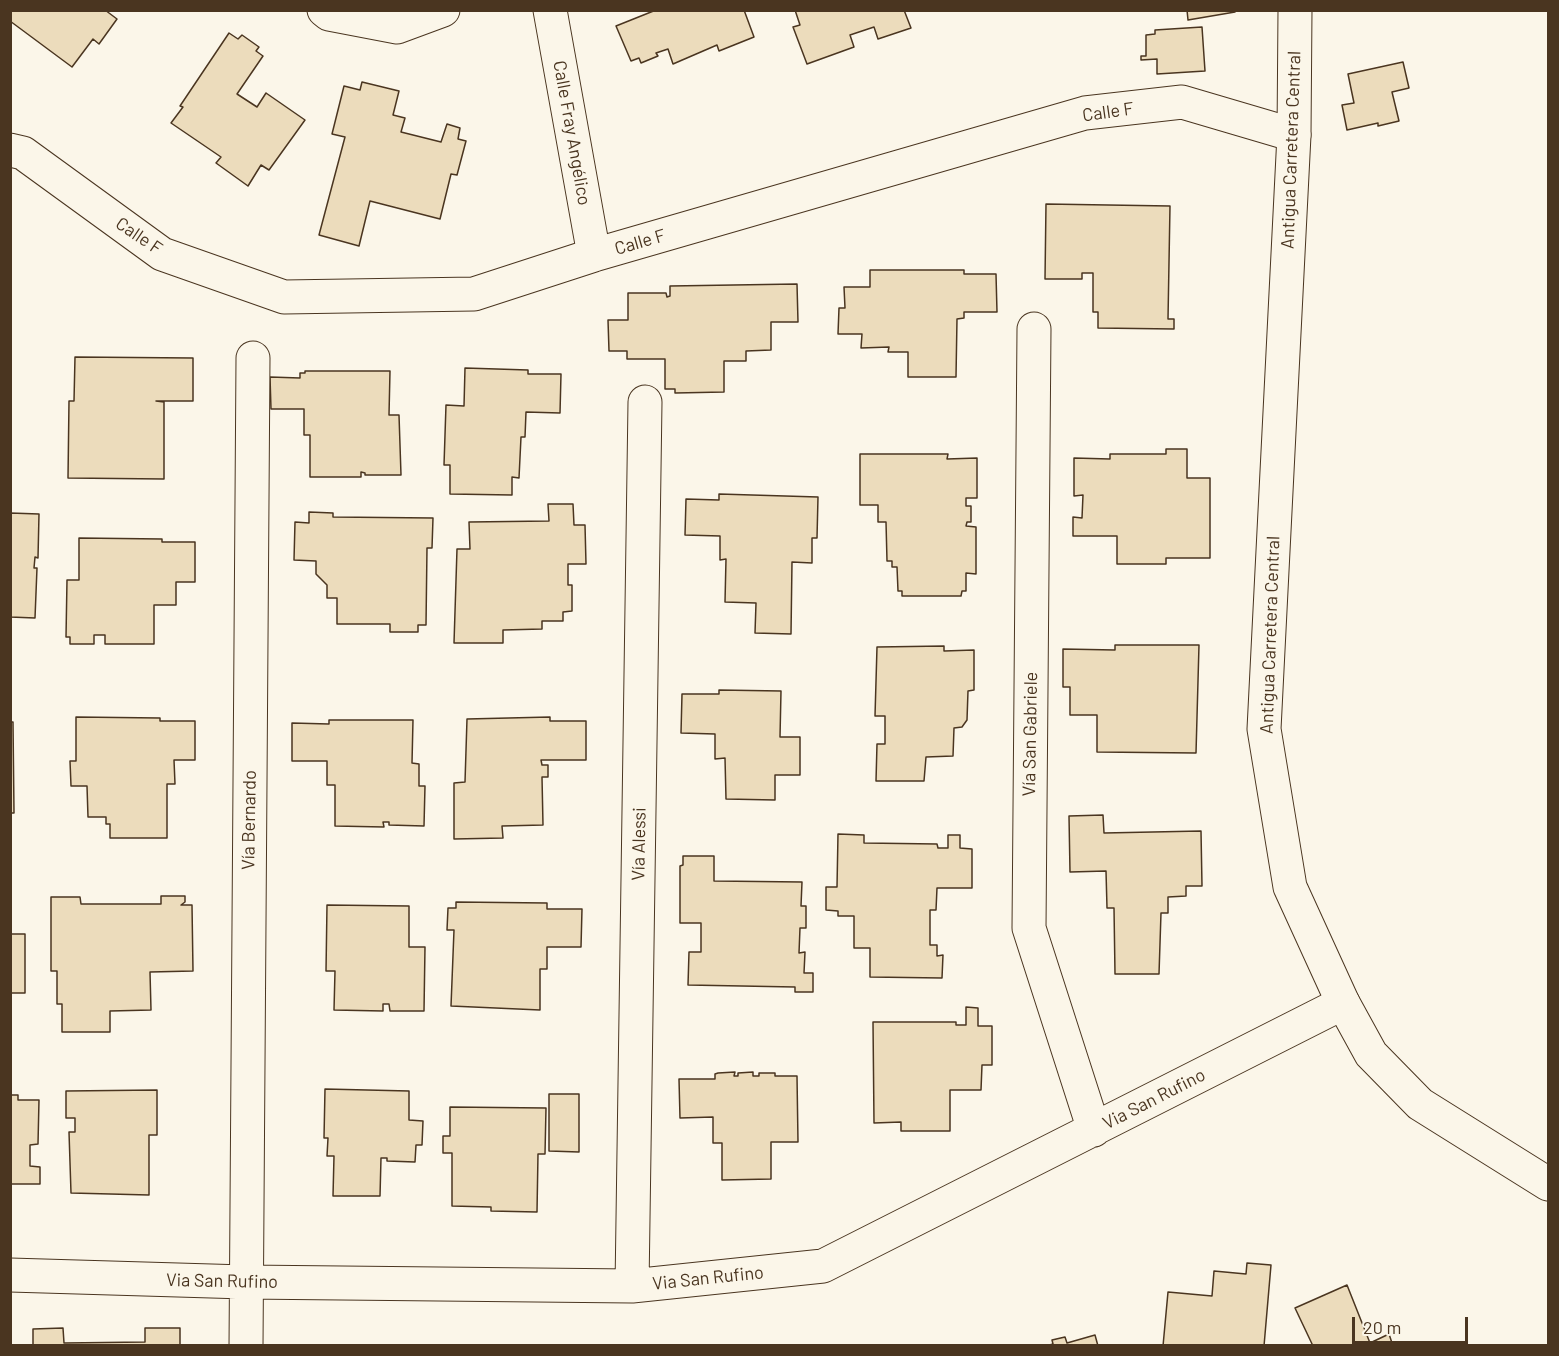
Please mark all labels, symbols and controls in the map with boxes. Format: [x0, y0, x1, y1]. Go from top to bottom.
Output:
street label: Antigua Carretera Central [1277, 51, 1305, 249]
street label: Calle Fray Angélico [549, 59, 595, 207]
street label: Calle F [1081, 98, 1135, 126]
street label: Calle F [112, 213, 166, 259]
street label: Calle F [612, 224, 668, 260]
street label: Antigua Carretera Central [1256, 536, 1284, 734]
street label: Vía San Gabriele [1018, 672, 1042, 796]
street label: Vía Bernardo [237, 770, 261, 870]
street label: Vía Alessi [628, 807, 650, 881]
street label: Via San Rufino [1099, 1064, 1209, 1134]
street label: Via San Rufino [651, 1261, 765, 1295]
street label: Via San Rufino [166, 1269, 278, 1293]
scale bar [1355, 1305, 1470, 1343]
text: 20 m [1363, 1316, 1401, 1338]

